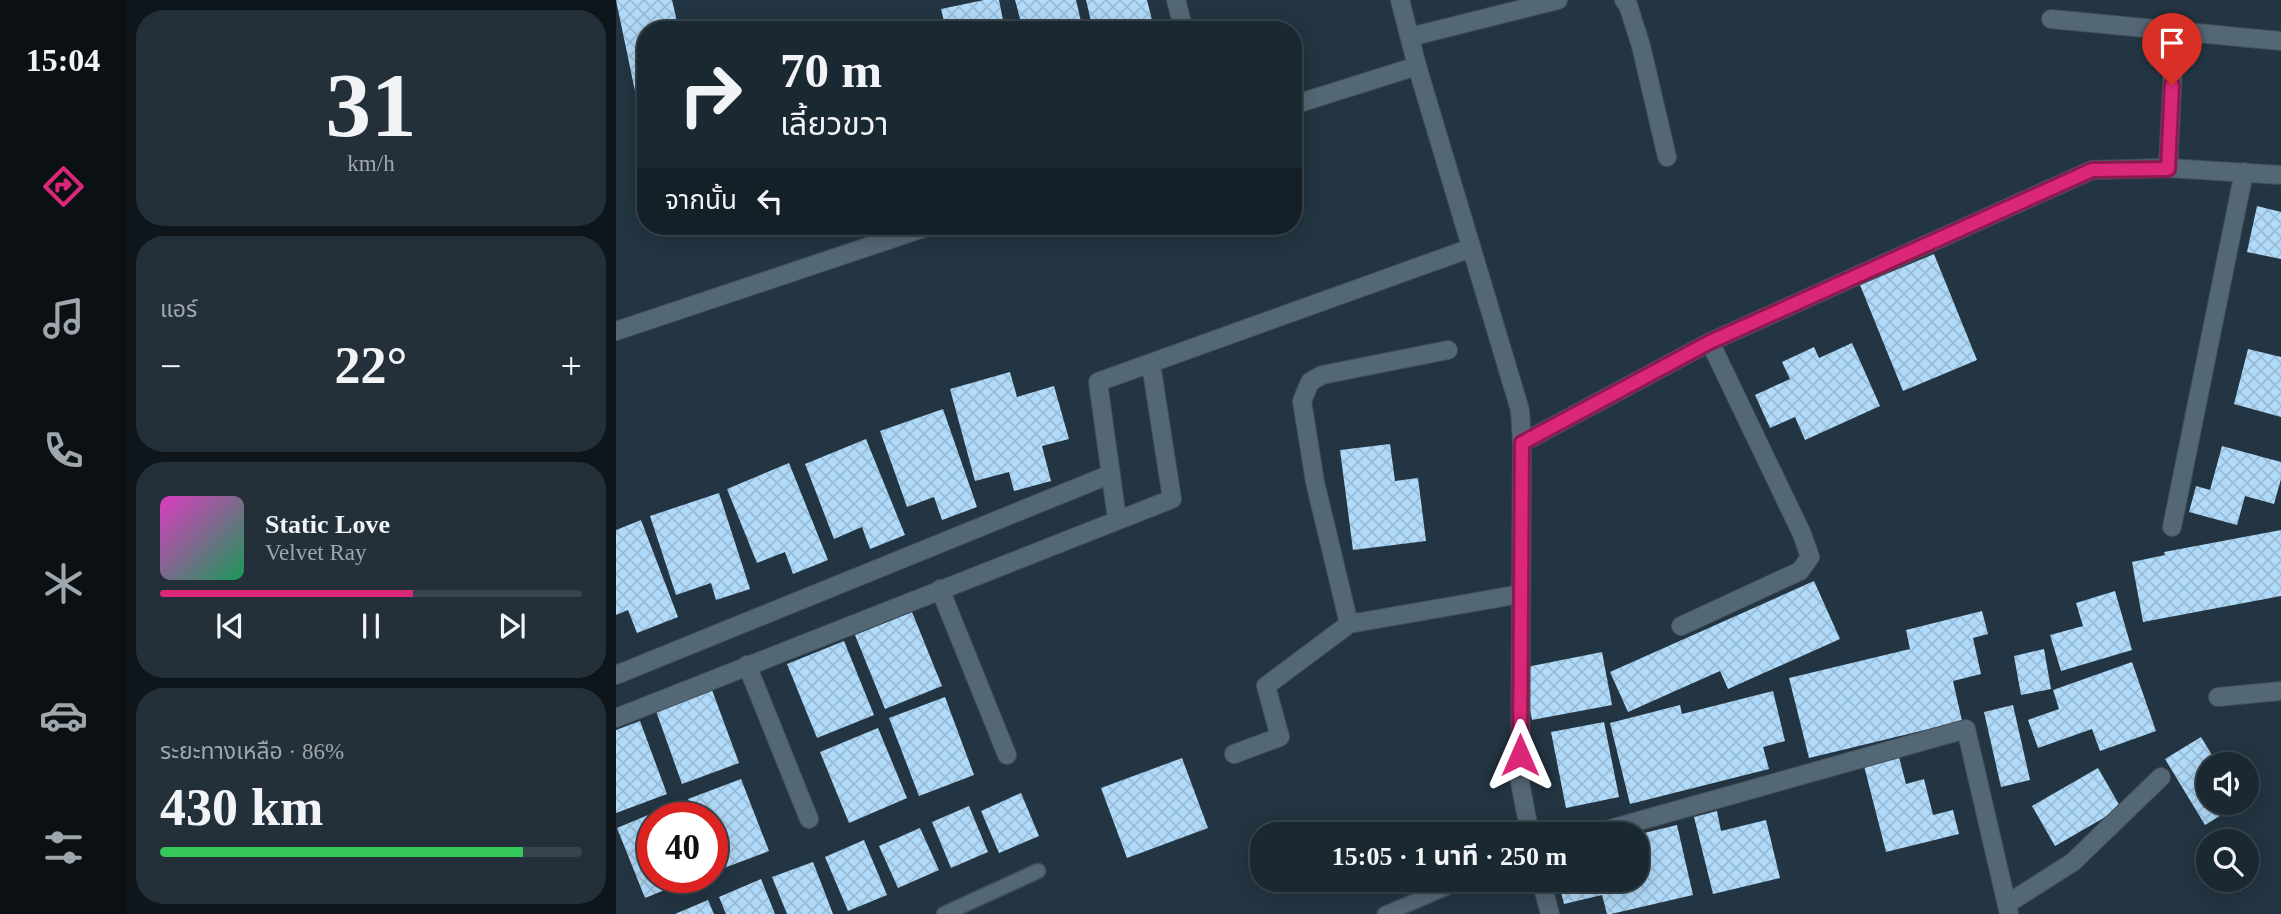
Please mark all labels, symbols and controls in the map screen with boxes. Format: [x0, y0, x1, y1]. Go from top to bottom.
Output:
pin [2142, 13, 2202, 85]
icon: arrive [2153, 24, 2191, 62]
text: 15:04 [26, 42, 100, 78]
text: 70 m [780, 43, 882, 98]
icon: right [665, 49, 756, 140]
text: 31 [326, 55, 417, 156]
text: เลี้ยวขวา [780, 106, 888, 142]
text: km/h [347, 151, 395, 176]
icon: directions [39, 162, 88, 211]
icon: left [751, 182, 789, 220]
text: จากนั้น [665, 186, 737, 215]
icon: music [39, 294, 88, 343]
text: แอร์ [160, 297, 197, 322]
text: 22° [335, 337, 407, 394]
text: − [160, 345, 181, 387]
text: + [561, 345, 582, 387]
icon: phone [39, 426, 88, 475]
text: Static Love [265, 510, 390, 539]
text: Velvet Ray [265, 540, 367, 565]
icon: climate [39, 559, 88, 608]
icon: previous [211, 607, 249, 645]
icon: pause [352, 607, 390, 645]
icon: next [493, 607, 531, 645]
icon: car [39, 691, 88, 740]
position arrow [1483, 718, 1557, 792]
text: ระยะทางเหลือ · 86% [160, 739, 344, 764]
map controls [2196, 752, 2259, 892]
button: sound [2196, 752, 2259, 815]
text: 430 km [160, 779, 323, 836]
speed limit sign: 40 [637, 802, 728, 893]
icon: filters [39, 823, 88, 872]
button: search [2196, 829, 2259, 892]
text: 15:05 · 1 นาที · 250 m [1332, 842, 1567, 871]

